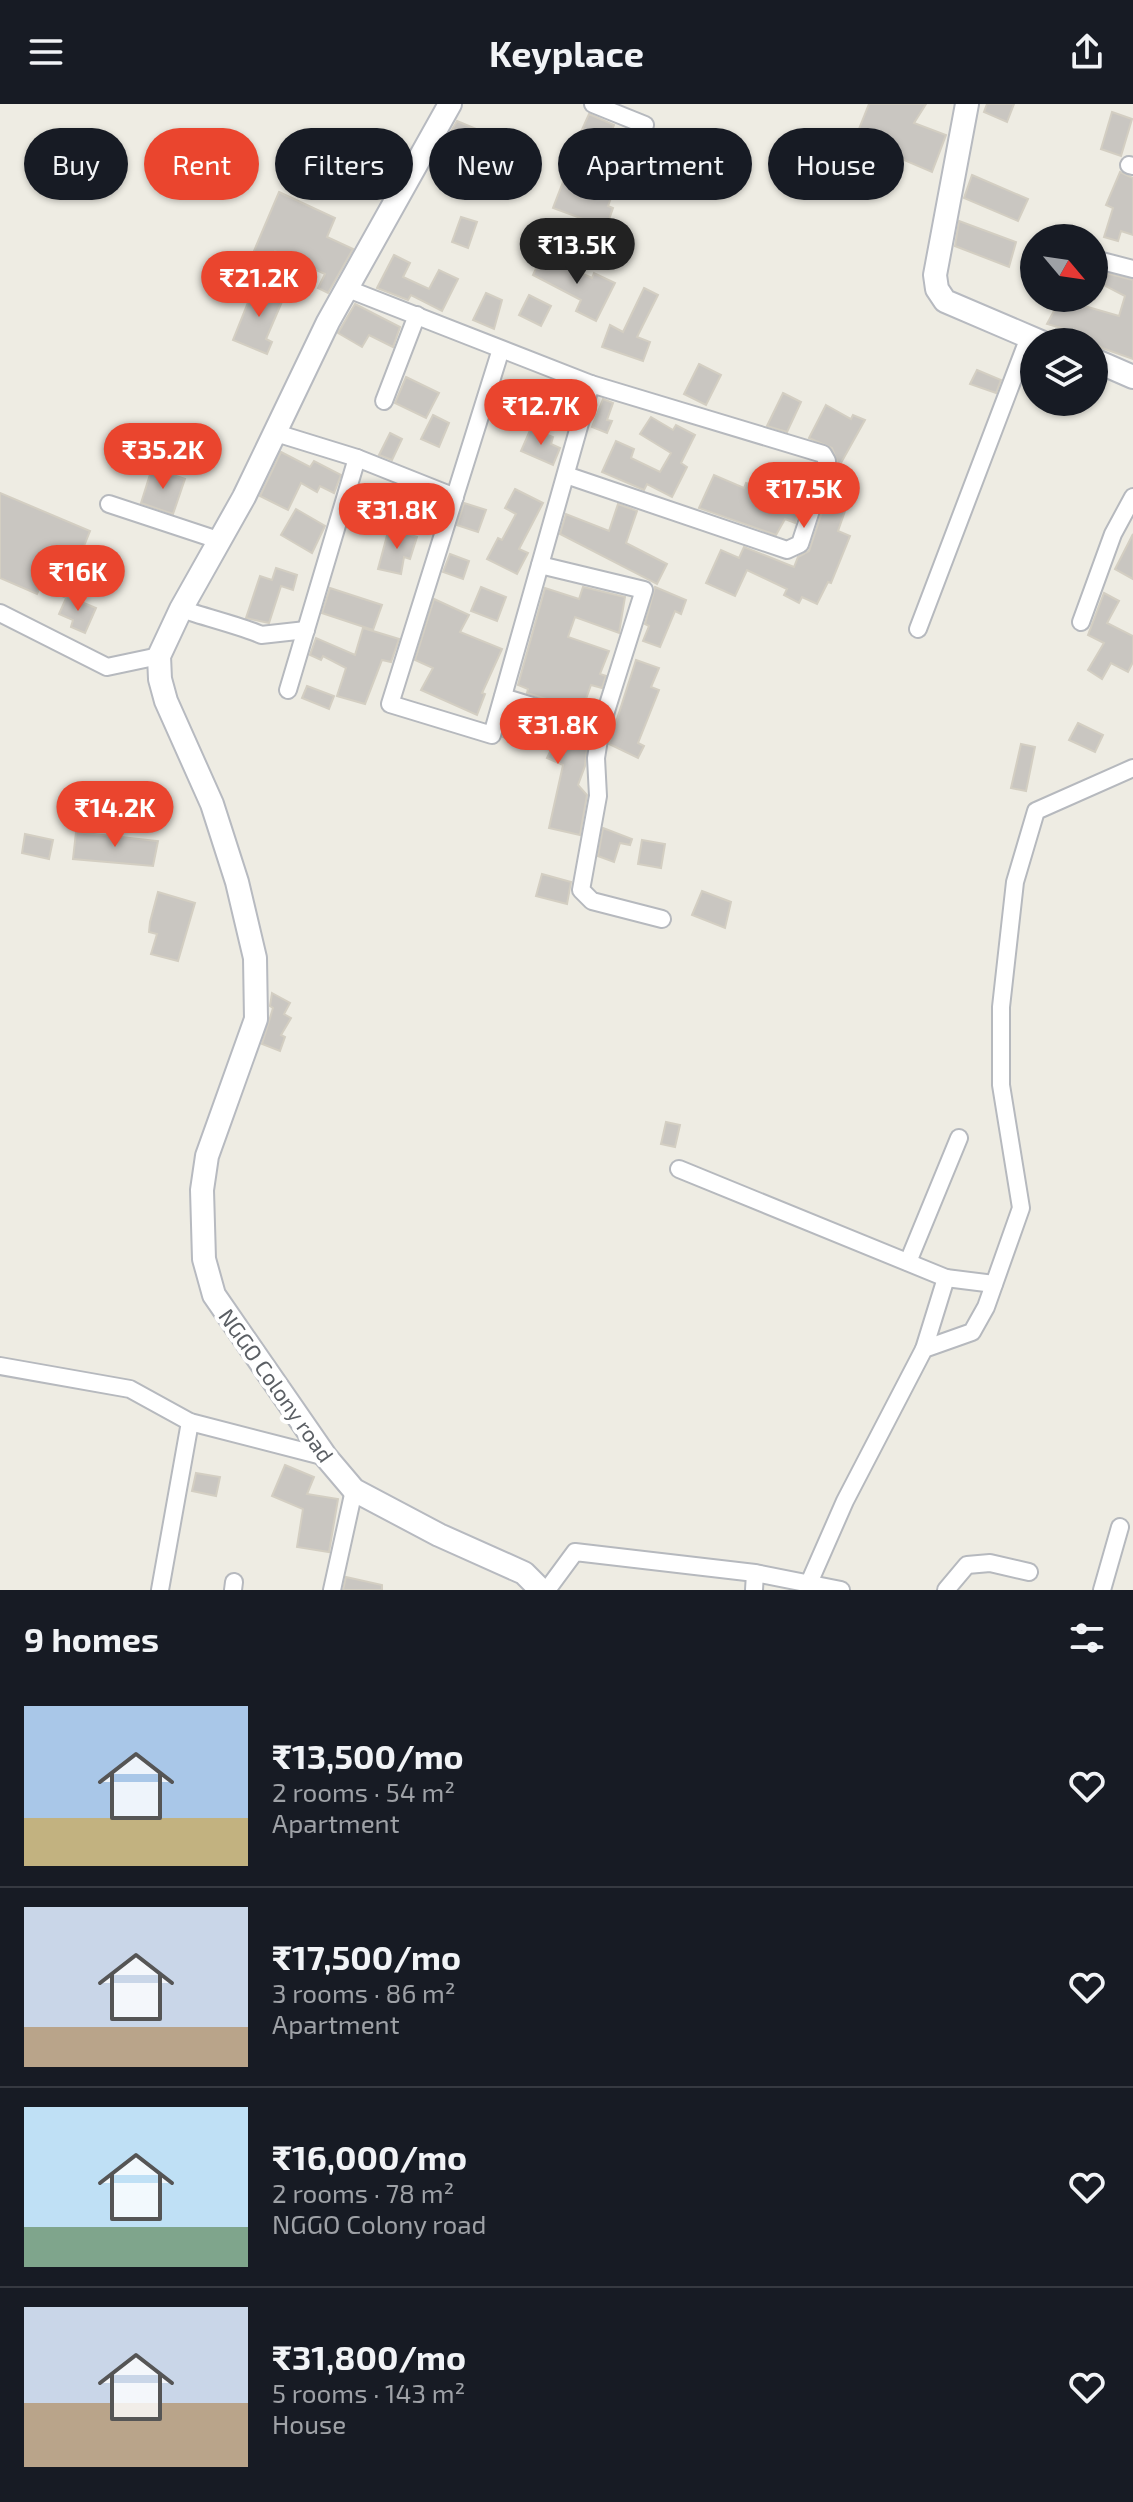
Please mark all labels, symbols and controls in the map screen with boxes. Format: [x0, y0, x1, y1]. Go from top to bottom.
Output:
icon: menu [24, 30, 68, 74]
icon: share [1065, 30, 1109, 74]
text: Keyplace [489, 31, 644, 74]
chip: Buy [24, 128, 128, 200]
chip: Rent [144, 128, 259, 200]
chip: Filters [275, 128, 413, 200]
chip: New [429, 128, 542, 200]
chip: Apartment [558, 128, 752, 200]
chip: House [768, 128, 904, 200]
pin: ₹13.5K [512, 218, 642, 286]
north arrow [1020, 224, 1108, 312]
map controls [1020, 224, 1108, 416]
text: ₹13.5K [538, 228, 616, 259]
pin: ₹21.2K [194, 251, 324, 319]
text: ₹21.2K [219, 261, 299, 292]
button: layers [1020, 328, 1108, 416]
pin: ₹12.7K [476, 379, 606, 447]
text: ₹12.7K [502, 389, 580, 420]
pin: ₹35.2K [98, 423, 228, 491]
text: ₹35.2K [122, 433, 204, 464]
pin: ₹17.5K [739, 462, 869, 530]
text: ₹17.5K [766, 472, 842, 503]
pin: ₹31.8K [332, 483, 462, 551]
text: ₹31.8K [357, 493, 437, 524]
pin: ₹16K [31, 545, 125, 613]
text: ₹16K [49, 555, 107, 586]
pin: ₹31.8K [493, 698, 623, 766]
text: ₹31.8K [518, 708, 598, 739]
pin: ₹14.2K [50, 781, 180, 849]
text: ₹14.2K [74, 791, 156, 822]
street label: NGGO Colony road [214, 1303, 340, 1467]
icon: filters [1065, 1616, 1109, 1660]
text: 9 homes [24, 1618, 159, 1659]
text: ₹13,500/mo [272, 1735, 464, 1776]
icon: home [88, 1738, 184, 1834]
icon: heart [1065, 1764, 1109, 1808]
text: 2 rooms · 54 m² [272, 1776, 455, 1807]
text: Apartment [272, 1807, 400, 1838]
text: ₹17,500/mo [272, 1936, 461, 1977]
icon: home [88, 1939, 184, 2035]
icon: heart [1065, 1965, 1109, 2009]
text: 3 rooms · 86 m² [272, 1977, 456, 2008]
text: Apartment [272, 2008, 400, 2039]
text: ₹16,000/mo [272, 2136, 467, 2177]
icon: home [88, 2139, 184, 2235]
icon: heart [1065, 2165, 1109, 2209]
text: 2 rooms · 78 m² [272, 2177, 454, 2208]
text: NGGO Colony road [272, 2208, 486, 2239]
text: ₹31,800/mo [272, 2336, 466, 2377]
icon: home [88, 2339, 184, 2435]
icon: heart [1065, 2365, 1109, 2409]
text: 5 rooms · 143 m² [272, 2377, 465, 2408]
text: House [272, 2408, 346, 2439]

